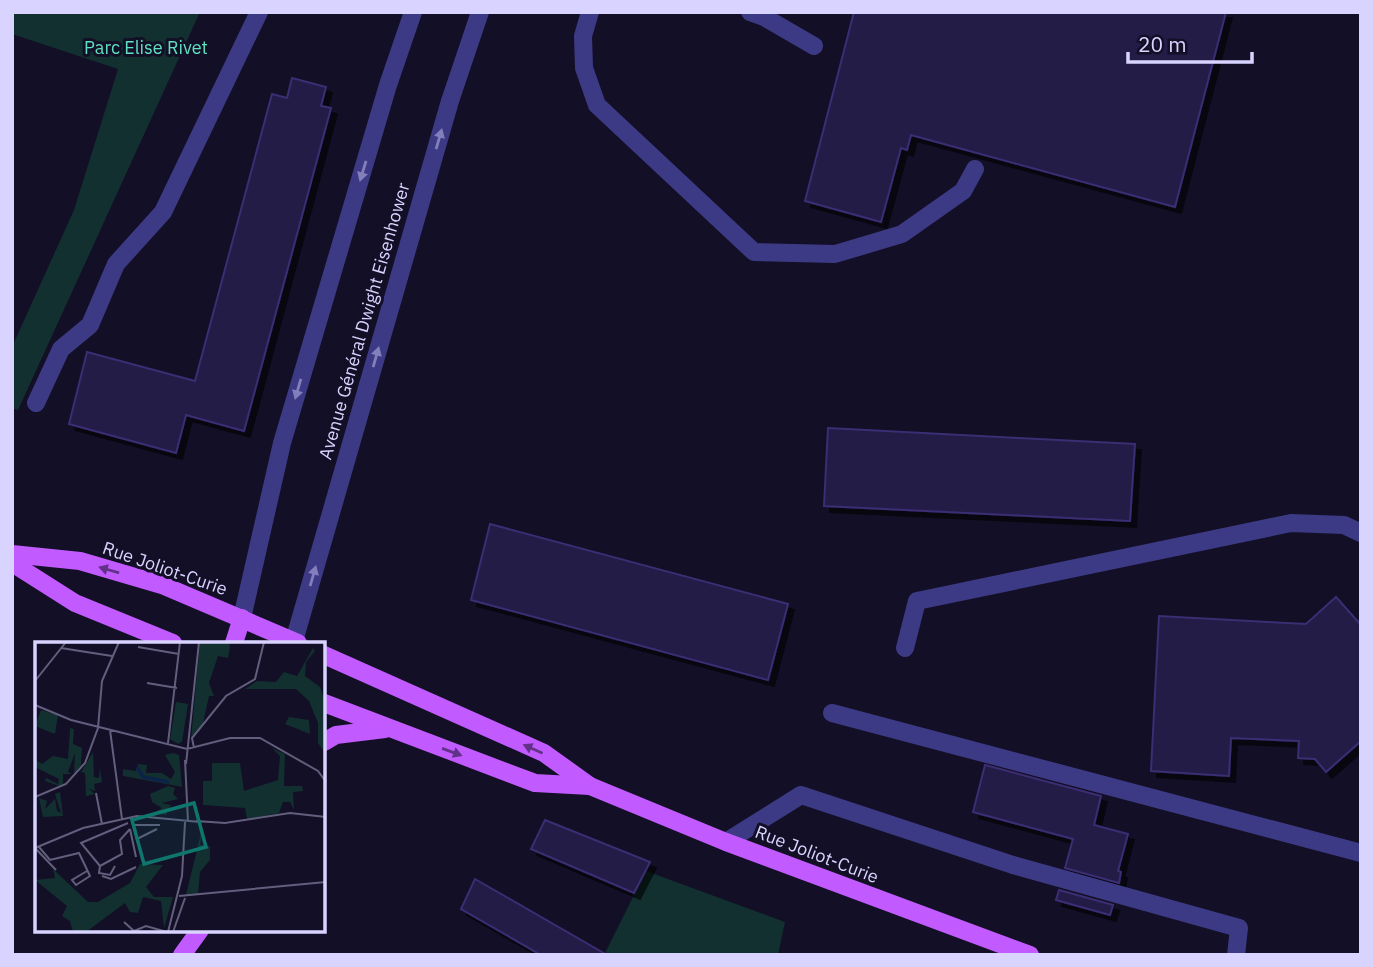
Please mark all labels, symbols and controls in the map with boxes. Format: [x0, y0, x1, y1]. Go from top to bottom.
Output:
scale bar [1128, 21, 1252, 65]
text: 20 m [1138, 30, 1187, 58]
park label: Parc Elise Rivet [84, 36, 208, 59]
one-way arrow [434, 127, 445, 149]
one-way arrow [357, 160, 367, 181]
street label: Avenue Général Dwight Eisenhower [313, 179, 415, 462]
one-way arrow [371, 346, 381, 367]
one-way arrow [292, 378, 303, 400]
street label: Rue Joliot-Curie [100, 536, 231, 600]
one-way arrow [98, 564, 119, 574]
one-way arrow [308, 565, 318, 586]
inset map [35, 642, 326, 932]
one-way arrow [523, 743, 544, 754]
one-way arrow [441, 747, 462, 758]
street label: Rue Joliot-Curie [752, 820, 882, 888]

